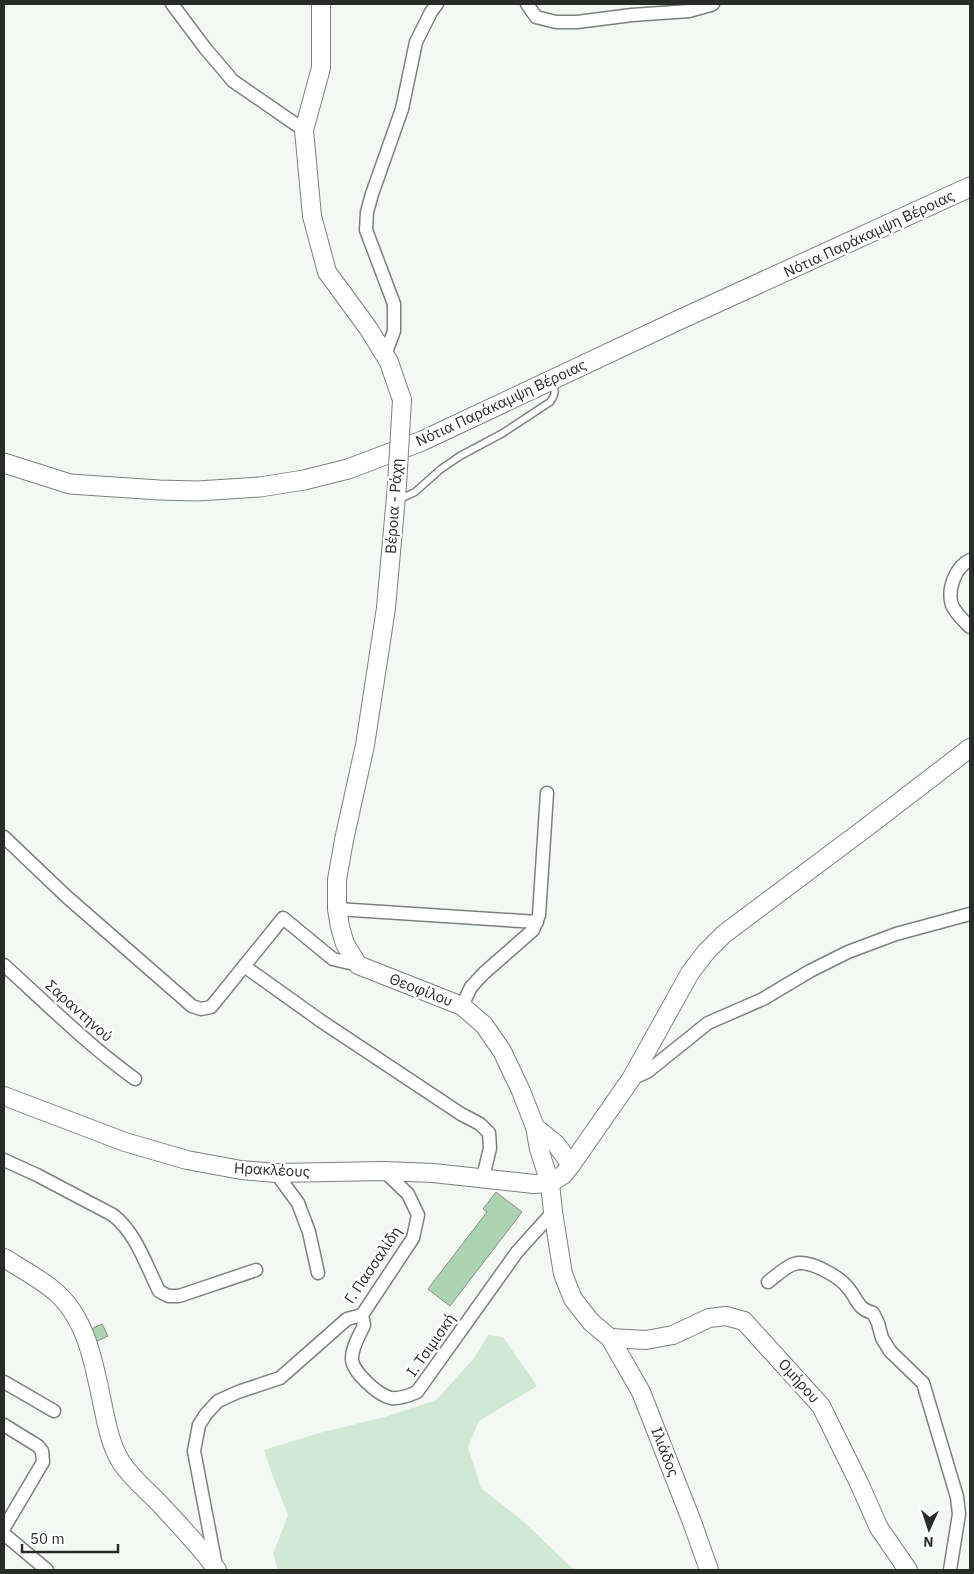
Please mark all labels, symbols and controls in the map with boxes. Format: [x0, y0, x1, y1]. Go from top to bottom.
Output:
street label: Νότια Παράκαμψη Βέροιας [781, 186, 957, 281]
street label: Νότια Παράκαμψη Βέροιας [413, 355, 589, 450]
street label: Βέροια - Ράχη [381, 457, 406, 554]
street label: Θεοφίλου [387, 969, 456, 1010]
street label: Σαραντηνού [42, 976, 117, 1046]
street label: Ηρακλέους [234, 1158, 310, 1181]
street label: Γ. Πασσαλίδη [340, 1222, 405, 1307]
street label: Ι. Τσιμισκή [402, 1309, 459, 1380]
street label: Ομήρου [775, 1355, 824, 1407]
street label: Ιλιάδος [647, 1424, 684, 1479]
north arrow [904, 1504, 954, 1554]
scale bar [22, 1522, 119, 1554]
text: 50 m [30, 1529, 65, 1548]
text: N [923, 1533, 934, 1551]

